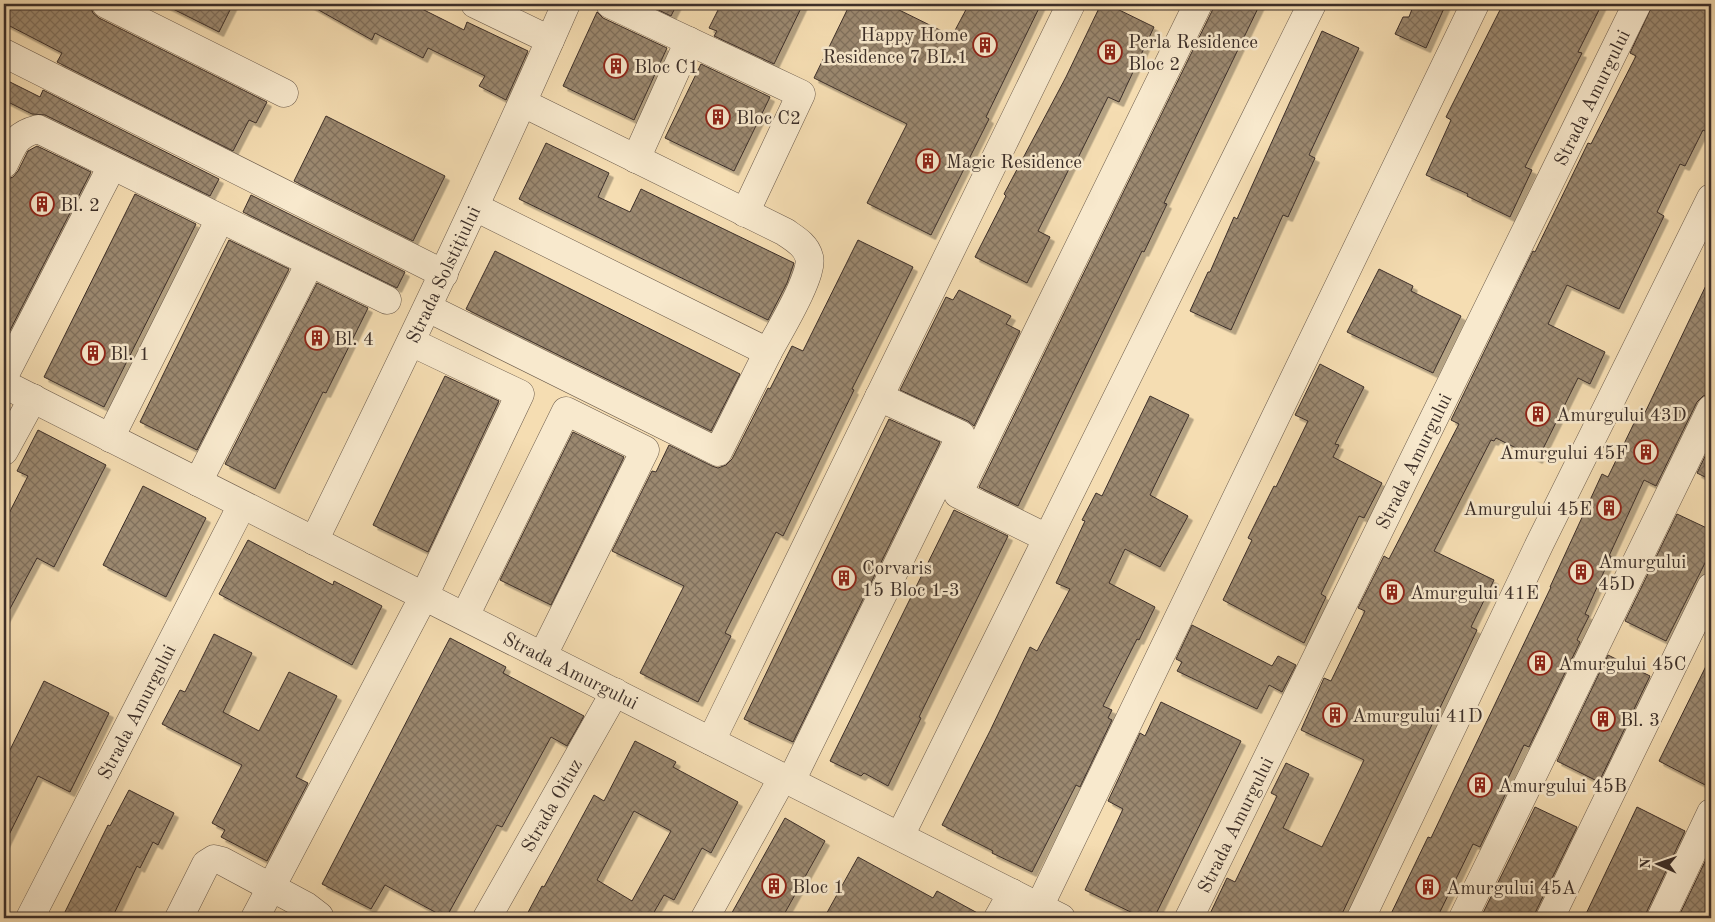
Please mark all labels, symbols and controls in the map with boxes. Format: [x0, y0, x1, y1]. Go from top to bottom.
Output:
place label: Happy Home Residence 7 BL.1 [822, 27, 968, 68]
street label: Strada Amurgului [1552, 27, 1635, 169]
building icon: Happy Home Residence 7 BL.1 [972, 32, 998, 58]
place label: Perla Residence Bloc 2 [1128, 34, 1258, 75]
building icon: Perla Residence Bloc 2 [1097, 39, 1123, 65]
building icon: Bloc C1 [603, 53, 629, 79]
place label: Bloc C1 [634, 59, 699, 78]
building icon: Bloc C2 [705, 104, 731, 130]
place label: Bloc C2 [736, 110, 801, 129]
building icon: Magic Residence [915, 148, 941, 174]
place label: Magic Residence [946, 154, 1082, 173]
building icon: Bl. 2 [29, 191, 55, 217]
place label: Bl. 2 [60, 197, 100, 216]
street label: Strada Solstițiului [404, 204, 485, 347]
building icon: Bl. 4 [304, 325, 330, 351]
place label: Bl. 4 [334, 331, 374, 350]
building icon: Bl. 1 [80, 340, 106, 366]
place label: Bl. 1 [110, 346, 150, 365]
street label: Strada Amurgului [1374, 391, 1457, 533]
building icon: Amurgului 43D [1525, 401, 1551, 427]
place label: Amurgului 43D [1556, 407, 1687, 426]
building icon: Amurgului 45F [1633, 439, 1659, 465]
place label: Amurgului 45F [1499, 445, 1628, 464]
building icon: Amurgului 45E [1596, 495, 1622, 521]
place label: Amurgului 45E [1463, 501, 1592, 520]
place label: Amurgului 45D [1598, 554, 1686, 595]
building icon: Amurgului 45D [1568, 559, 1594, 585]
place label: Corvaris 15 Bloc 1-3 [862, 560, 960, 601]
building icon: Corvaris 15 Bloc 1-3 [831, 565, 857, 591]
building icon: Amurgului 41E [1379, 579, 1405, 605]
place label: Amurgului 41E [1410, 585, 1539, 604]
street label: Strada Amurgului [499, 630, 640, 714]
street label: Strada Amurgului [96, 642, 181, 783]
building icon: Amurgului 45C [1527, 650, 1553, 676]
place label: Amurgului 45C [1558, 656, 1686, 675]
building icon: Amurgului 41D [1322, 702, 1348, 728]
building icon: Bl. 3 [1590, 706, 1616, 732]
place label: Amurgului 41D [1352, 708, 1483, 727]
place label: Bl. 3 [1620, 712, 1660, 731]
street label: Strada Amurgului [1196, 755, 1278, 897]
street label: Strada Oituz [519, 756, 587, 856]
building icon: Amurgului 45B [1467, 772, 1493, 798]
place label: Amurgului 45B [1498, 778, 1627, 797]
north arrow [1632, 840, 1682, 890]
text: N [1639, 858, 1653, 869]
building icon: Bloc 1 [761, 873, 787, 899]
building icon: Amurgului 45A [1415, 874, 1441, 900]
place label: Bloc 1 [792, 879, 844, 898]
place label: Amurgului 45A [1446, 880, 1577, 899]

